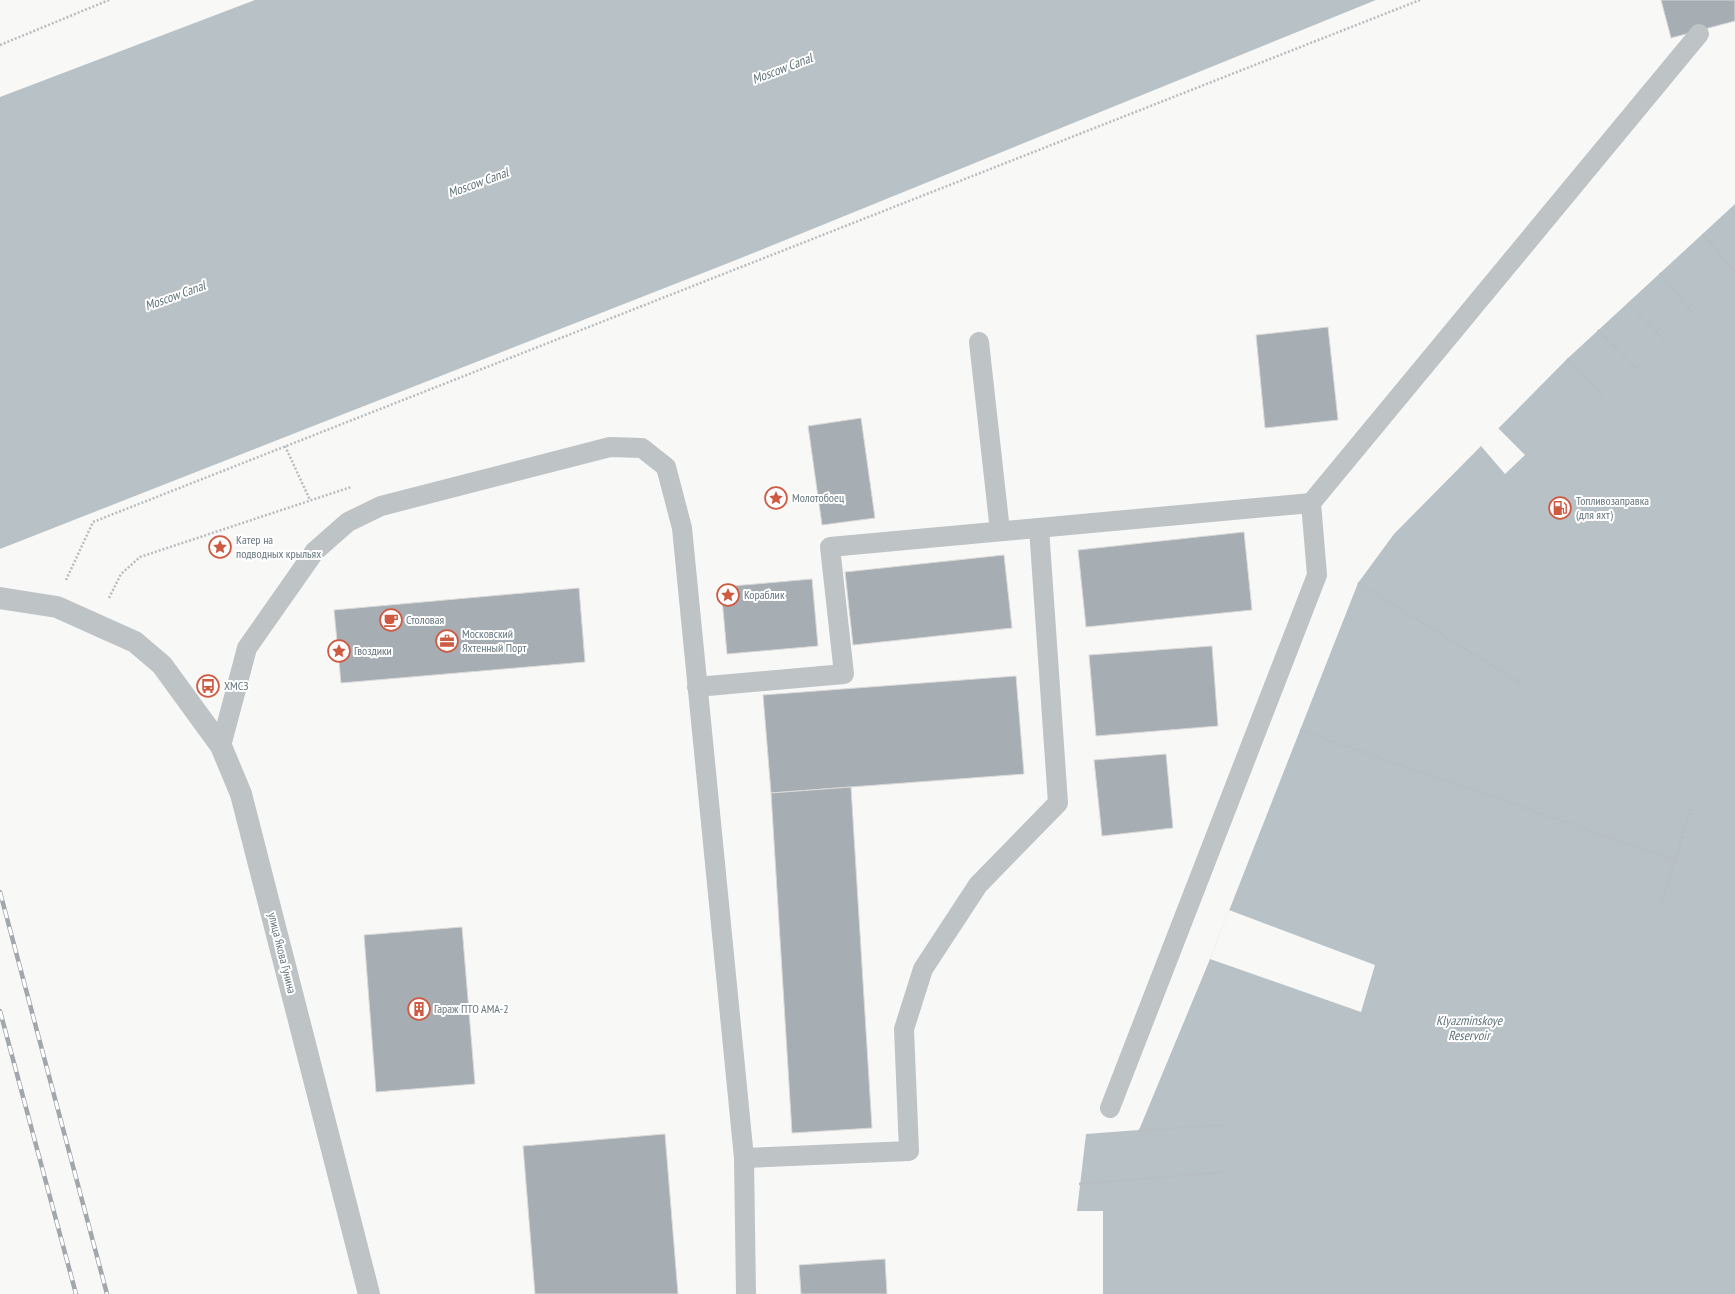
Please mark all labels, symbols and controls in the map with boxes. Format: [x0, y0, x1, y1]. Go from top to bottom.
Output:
water label: Moscow Canal [750, 48, 817, 88]
water label: Moscow Canal [446, 163, 513, 201]
water label: Moscow Canal [143, 276, 210, 314]
place icon: Молотобоец [763, 485, 789, 511]
place label: Молотобоец [792, 490, 845, 505]
place label: Топливозаправка (для яхт) [1576, 493, 1649, 522]
fuel station icon: Топливозаправка (для яхт) [1547, 495, 1573, 521]
place label: Катер на подводных крыльях [236, 532, 321, 561]
place icon: Катер на подводных крыльях [207, 534, 233, 560]
place icon: Кораблик [715, 582, 741, 608]
place label: Кораблик [744, 587, 785, 602]
cafe icon: Столовая [378, 607, 404, 633]
place label: Столовая [406, 612, 444, 627]
place label: Московский Яхтенный Порт [462, 626, 526, 655]
office icon: Московский Яхтенный Порт [434, 628, 460, 654]
place icon: Гвоздики [326, 638, 352, 664]
place label: Гвоздики [354, 643, 392, 658]
bus stop icon: ХМСЗ [195, 673, 221, 699]
place label: ХМСЗ [224, 678, 248, 693]
street label: улица Якова Гунина [265, 911, 300, 995]
building icon: Гараж ПТО АМА-2 [406, 996, 432, 1022]
place label: Гараж ПТО АМА-2 [434, 1001, 509, 1016]
water label: Klyazminskoye Reservoir [1436, 1012, 1504, 1044]

